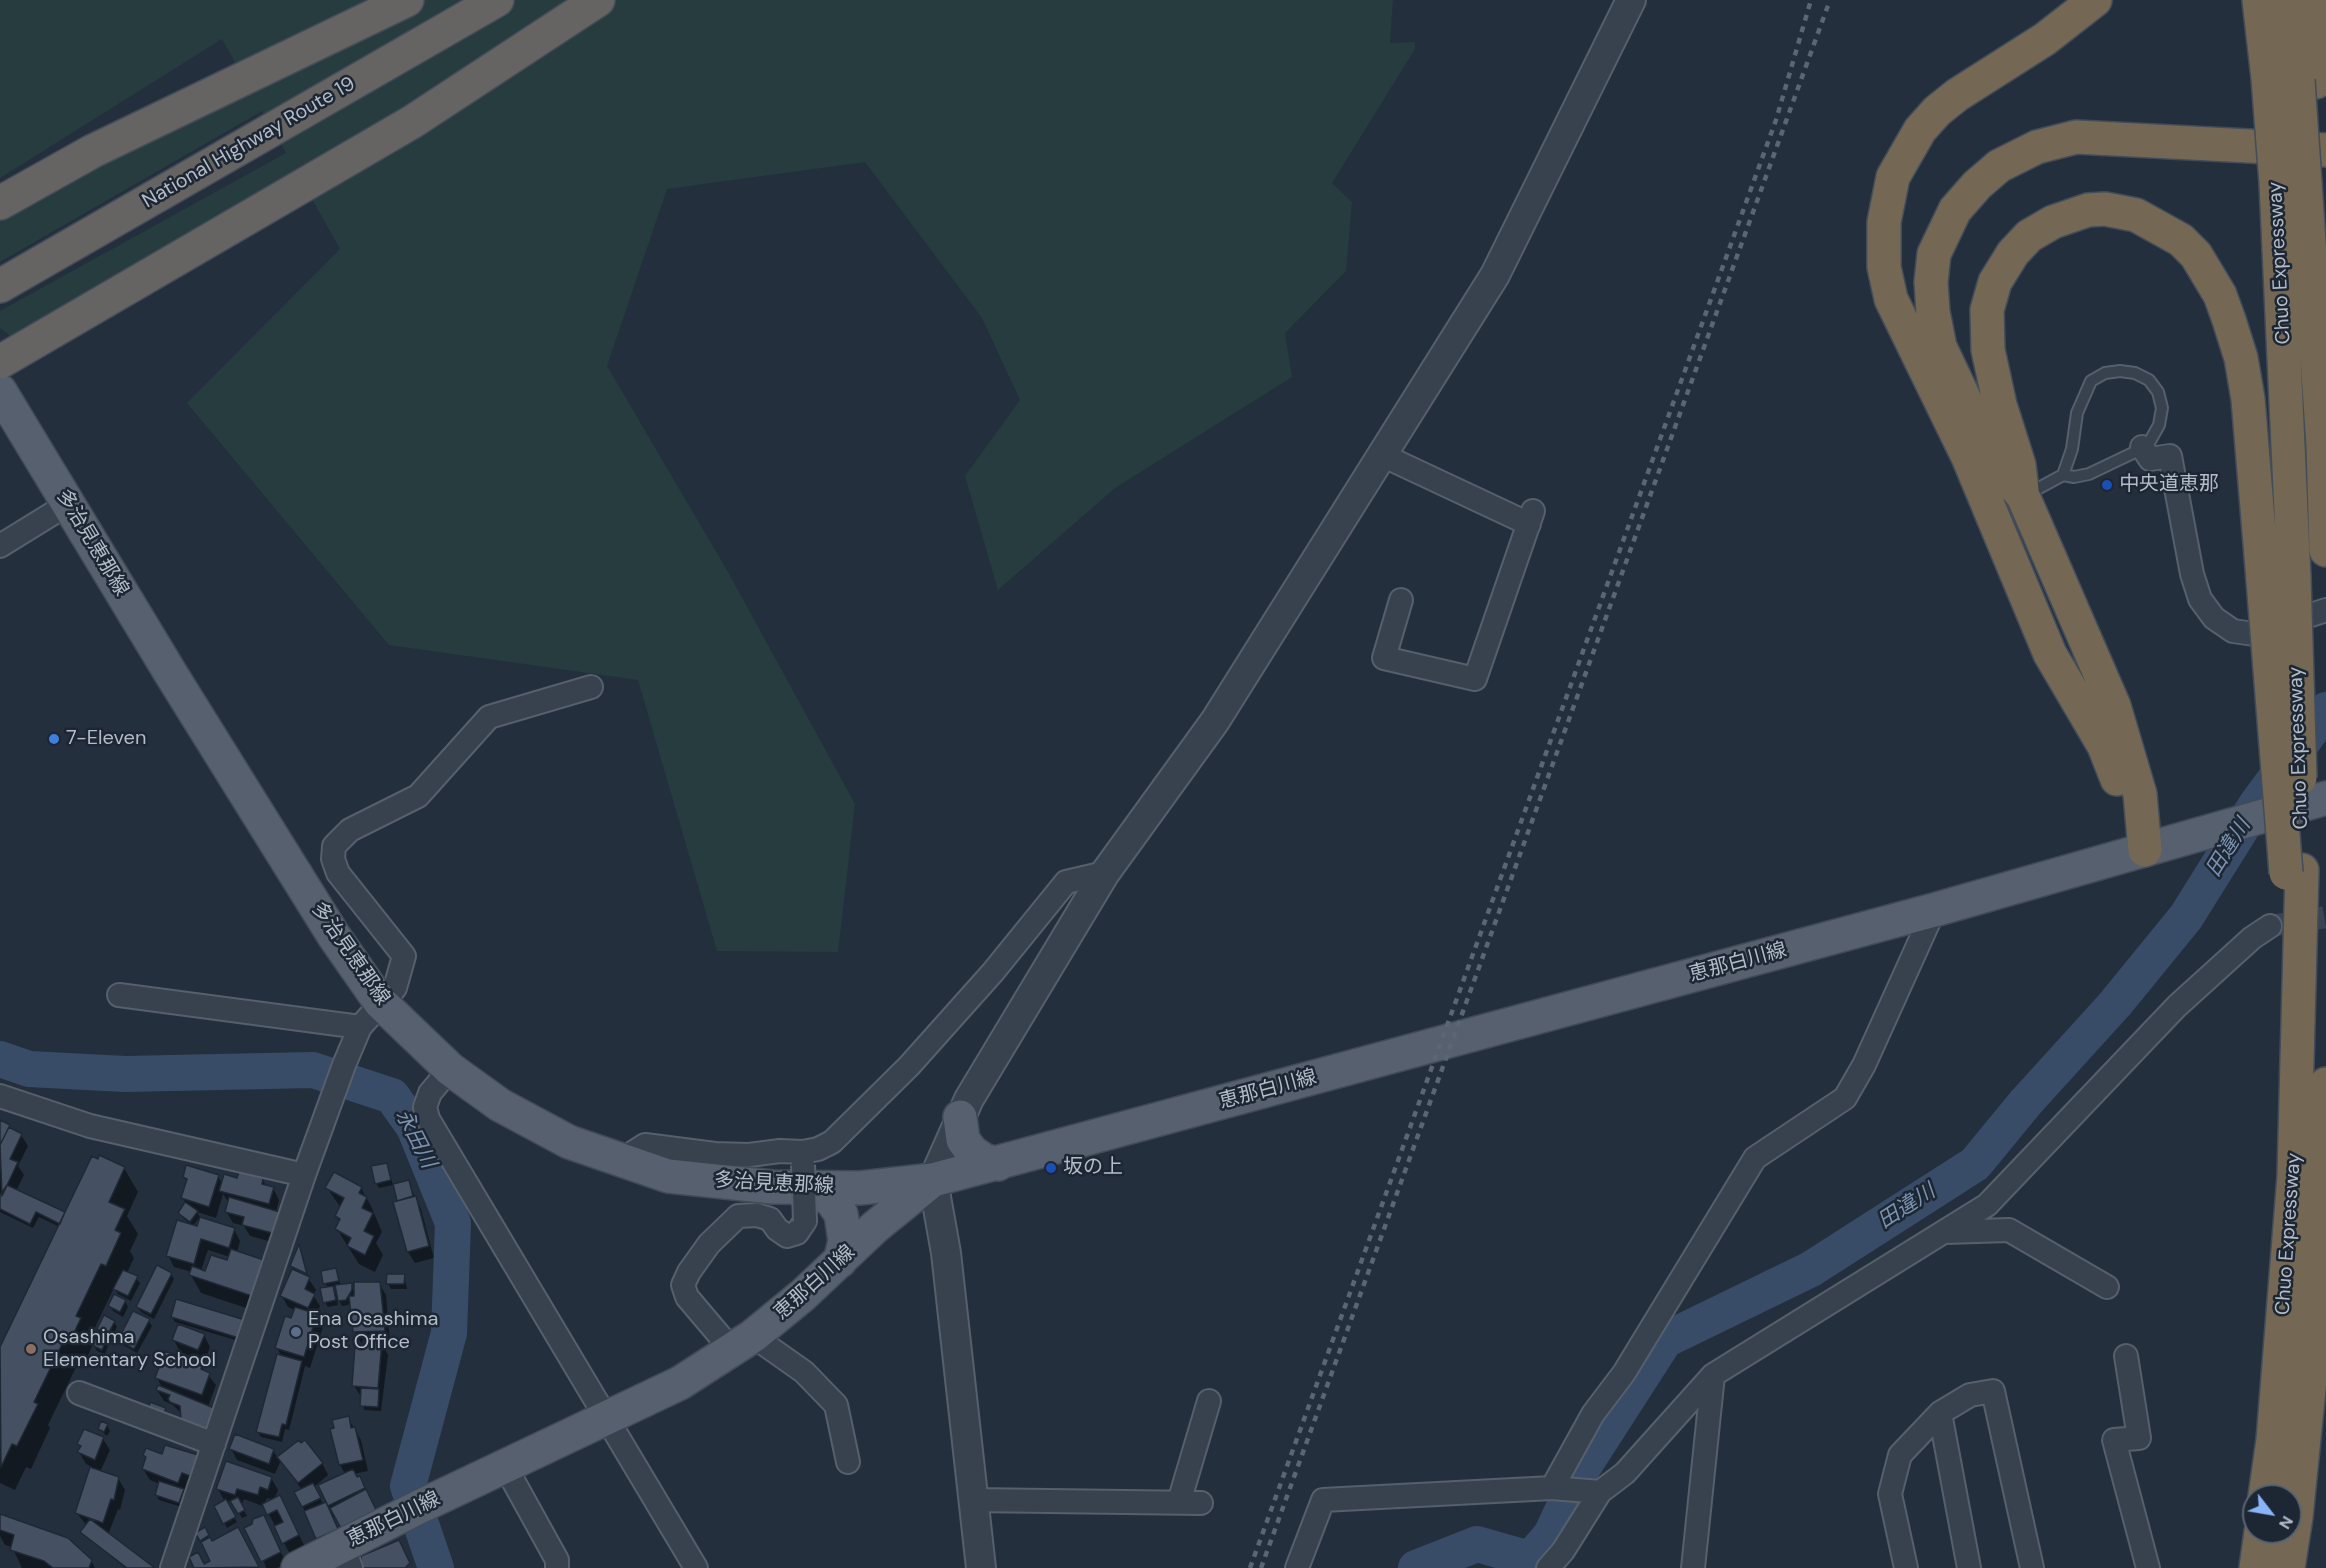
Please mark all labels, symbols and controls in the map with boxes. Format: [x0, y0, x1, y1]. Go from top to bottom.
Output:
street label: National Highway Route 19 [138, 72, 360, 214]
street label: Chuo Expressway [2264, 181, 2296, 345]
place label: 中央道恵那 [2119, 473, 2219, 497]
marker: 中央道恵那 [2100, 478, 2114, 492]
street label: 多治見恵那線 [51, 485, 133, 601]
street label: Chuo Expressway [2284, 666, 2314, 830]
place label: 7-Eleven [66, 727, 146, 751]
marker: 7-Eleven [47, 732, 61, 746]
water label: 田違川 [2202, 815, 2256, 881]
street label: 多治見恵那線 [306, 898, 394, 1010]
street label: 恵那白川線 [1687, 938, 1789, 988]
street label: 恵那白川線 [1217, 1065, 1319, 1115]
water label: 永田川 [389, 1105, 441, 1173]
street label: Chuo Expressway [2271, 1152, 2307, 1316]
place label: 坂の上 [1063, 1156, 1123, 1180]
marker: 坂の上 [1044, 1161, 1058, 1175]
street label: 多治見恵那線 [713, 1169, 835, 1199]
water label: 田違川 [1874, 1179, 1940, 1235]
street label: 恵那白川線 [770, 1241, 860, 1325]
place label: Ena Osashima Post Office [308, 1308, 438, 1355]
marker: Ena Osashima Post Office [289, 1325, 303, 1339]
place label: Osashima Elementary School [43, 1326, 216, 1373]
marker: Osashima Elementary School [24, 1342, 38, 1356]
north arrow [2242, 1484, 2302, 1544]
street label: 恵那白川線 [344, 1487, 444, 1553]
text: N [2274, 1512, 2298, 1533]

